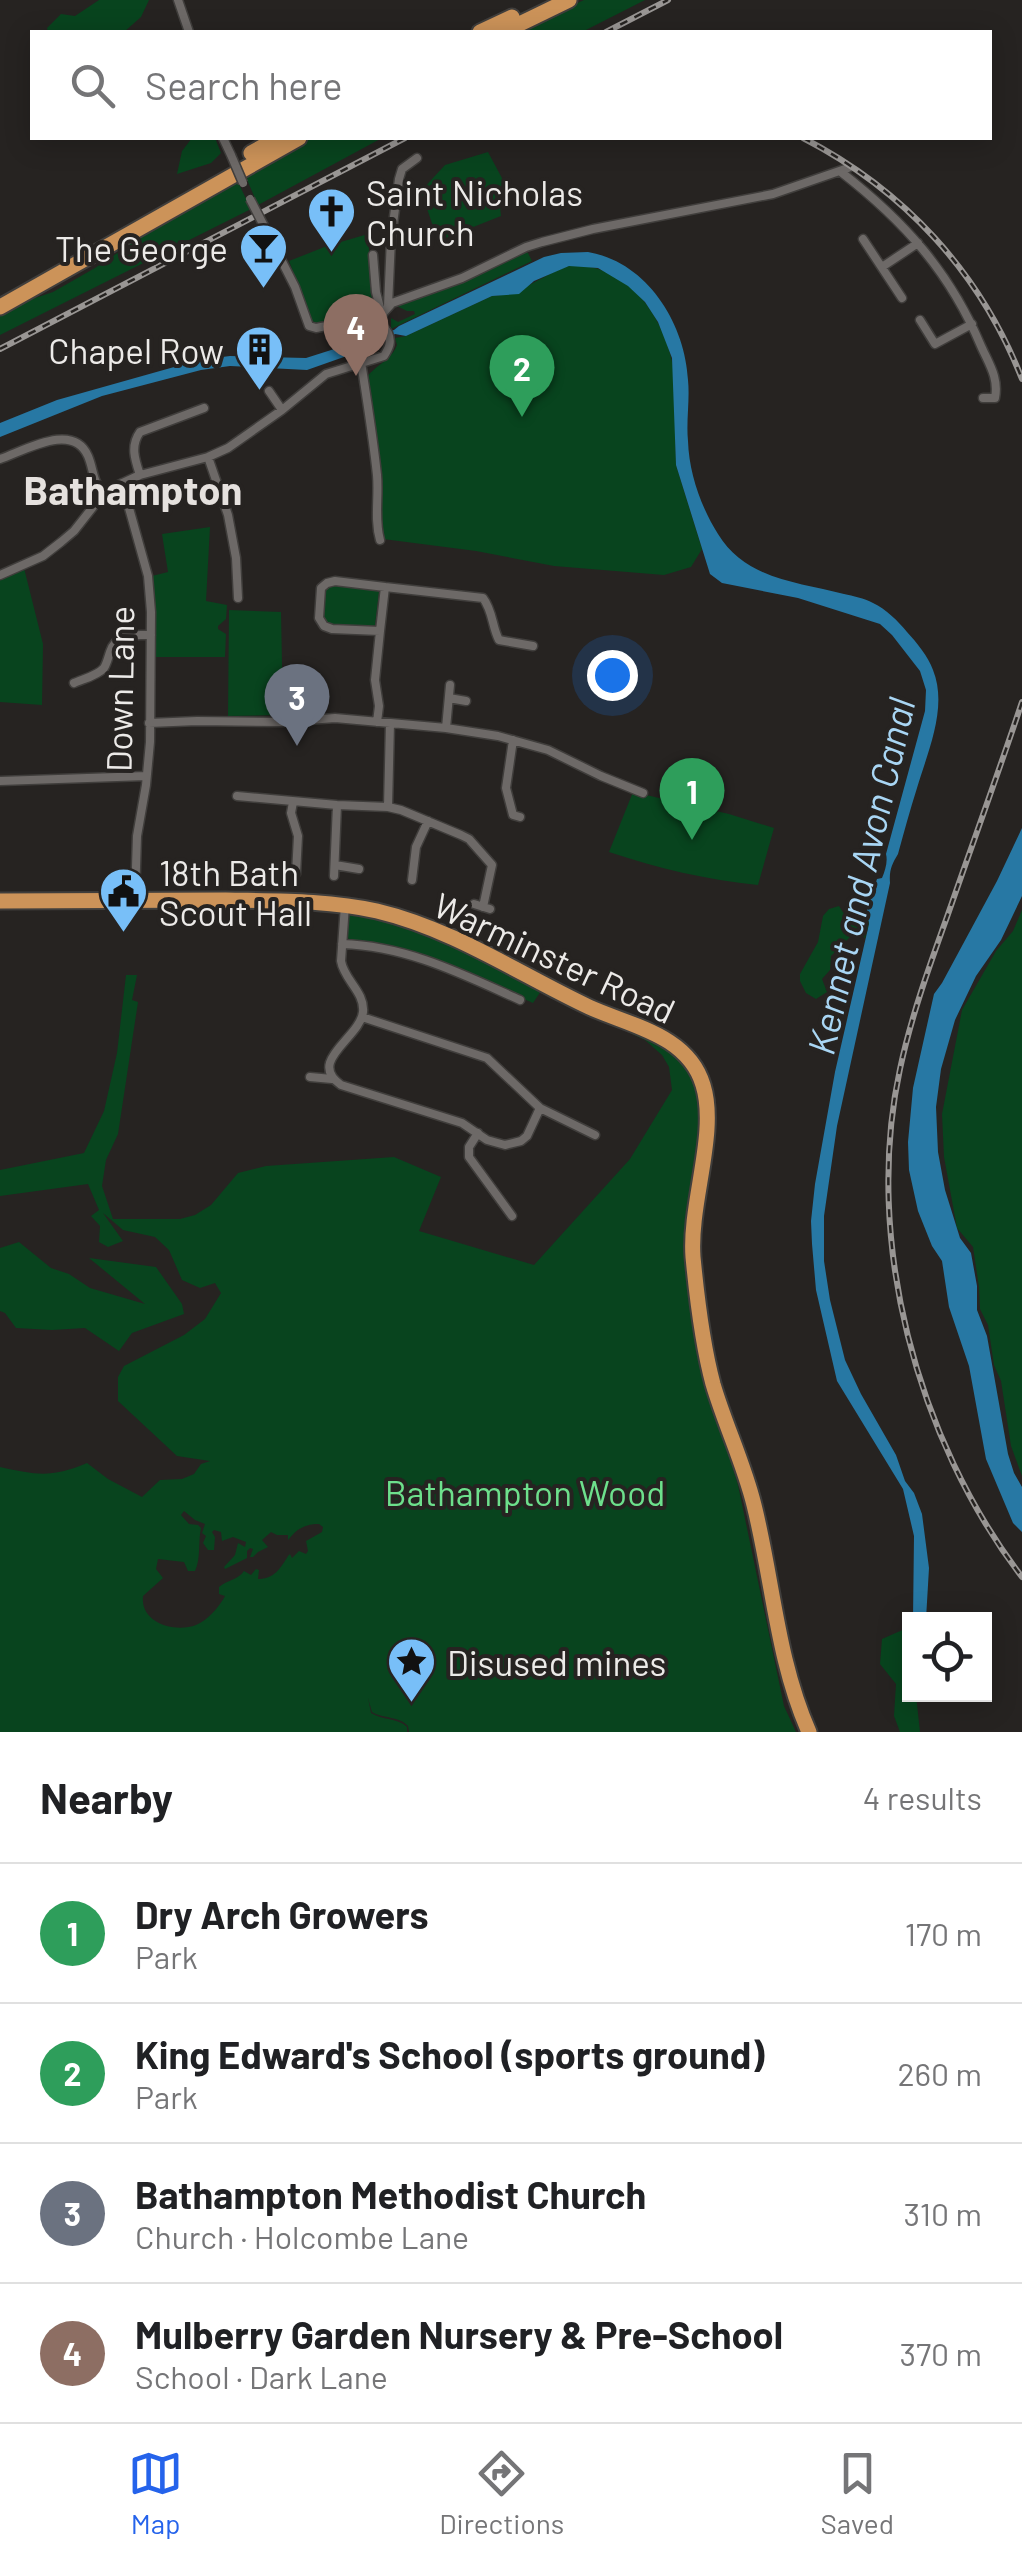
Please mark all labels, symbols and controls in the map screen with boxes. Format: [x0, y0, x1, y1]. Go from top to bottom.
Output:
search box [30, 30, 992, 140]
icon: search [65, 58, 120, 113]
text: Search here [145, 62, 343, 108]
place label: Saint Nicholas Church [366, 171, 583, 253]
church icon: Saint Nicholas Church [305, 186, 357, 254]
bar icon: The George [237, 222, 289, 290]
place label: The George [55, 227, 228, 269]
pin: 4 [324, 294, 388, 376]
building icon: Chapel Row [233, 324, 285, 392]
place label: Chapel Row [48, 329, 224, 371]
pin: 2 [490, 334, 554, 417]
district label: Bathampton [24, 465, 242, 513]
street label: Down Lane [97, 606, 141, 772]
your location [587, 650, 638, 701]
pin: 3 [264, 664, 330, 746]
water label: Kennet and Avon Canal [797, 693, 924, 1059]
pin: 1 [660, 758, 724, 840]
place label: 18th Bath Scout Hall [159, 851, 312, 933]
public building icon: 18th Bath Scout Hall [98, 866, 150, 934]
street label: Warminster Road [428, 883, 682, 1031]
park label: Bathampton Wood [385, 1471, 665, 1513]
map controls [902, 1612, 992, 1702]
button: locate [902, 1612, 992, 1702]
place icon: Disused mines [386, 1636, 438, 1704]
place label: Disused mines [447, 1641, 666, 1683]
text: Nearby [40, 1772, 173, 1822]
text: 4 results [863, 1778, 982, 1816]
text: Dry Arch Growers [135, 1891, 429, 1937]
text: 1 [67, 1914, 78, 1952]
text: 170 m [905, 1914, 982, 1952]
text: Park [135, 1937, 198, 1975]
text: King Edward's School (sports ground) [135, 2031, 764, 2077]
text: 2 [64, 2054, 81, 2092]
text: 260 m [897, 2054, 982, 2092]
text: Park [135, 2077, 198, 2115]
text: Bathampton Methodist Church [135, 2171, 646, 2217]
text: 3 [64, 2194, 81, 2232]
text: 310 m [904, 2194, 982, 2232]
text: Church · Holcombe Lane [135, 2217, 469, 2255]
text: Mulberry Garden Nursery & Pre-School [135, 2311, 783, 2357]
text: 4 [63, 2334, 82, 2372]
text: 370 m [899, 2334, 982, 2372]
text: School · Dark Lane [135, 2357, 388, 2395]
tab: Map [128, 2446, 183, 2540]
tab: Directions [439, 2446, 564, 2540]
tab: Saved [820, 2446, 894, 2540]

